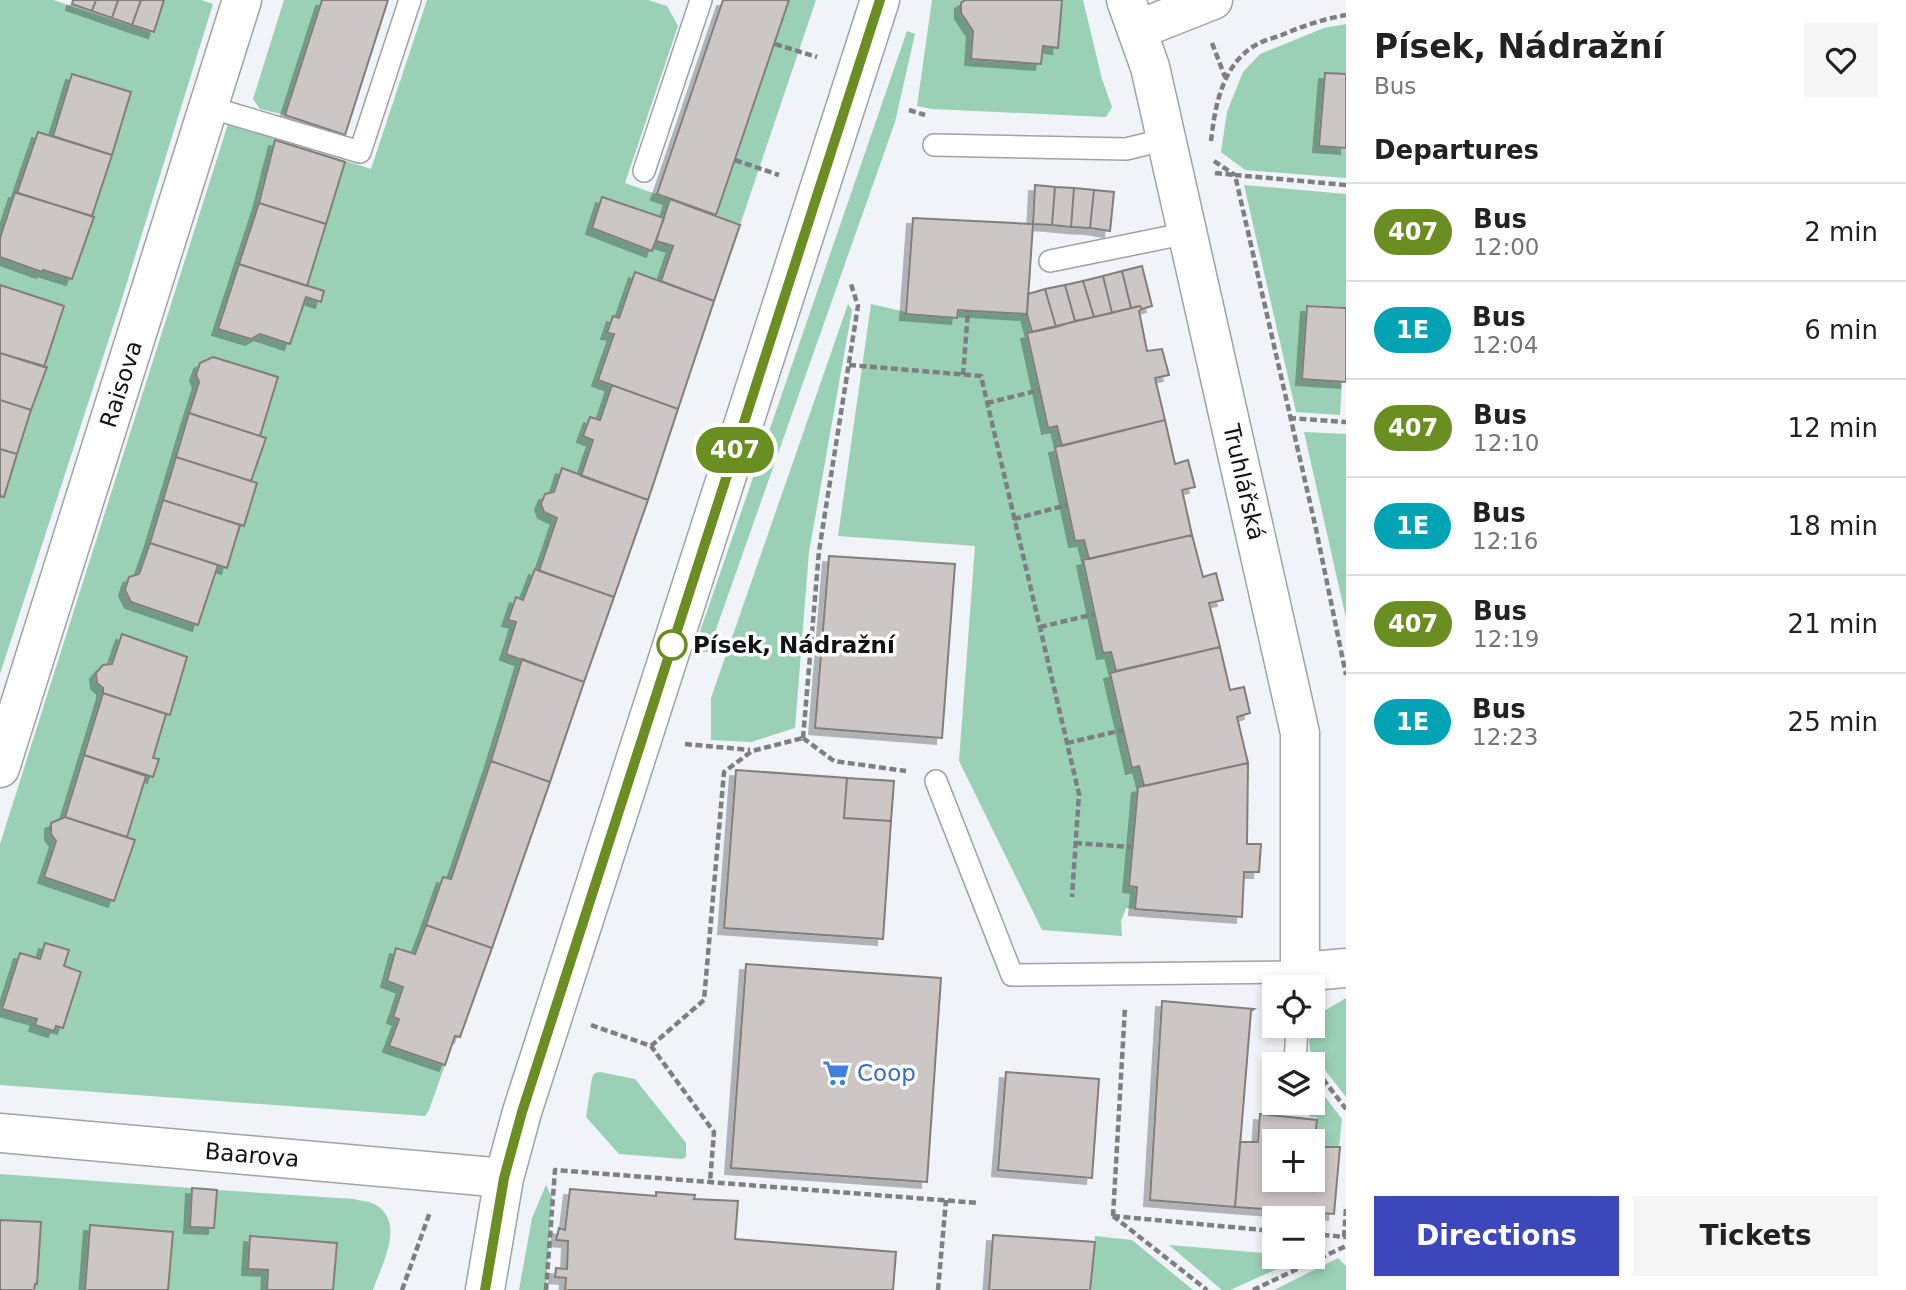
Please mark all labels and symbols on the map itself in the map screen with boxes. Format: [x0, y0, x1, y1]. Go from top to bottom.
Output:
street label: Raisova [95, 337, 147, 431]
street label: Truhlářská [1218, 421, 1270, 543]
line badge: 407 [695, 427, 775, 473]
marker: Písek, Nádražní [657, 630, 687, 660]
place label: Písek, Nádražní [693, 632, 896, 658]
supermarket icon: Coop [821, 1058, 851, 1088]
place label: Coop [857, 1060, 916, 1086]
street label: Baarova [204, 1138, 300, 1172]

